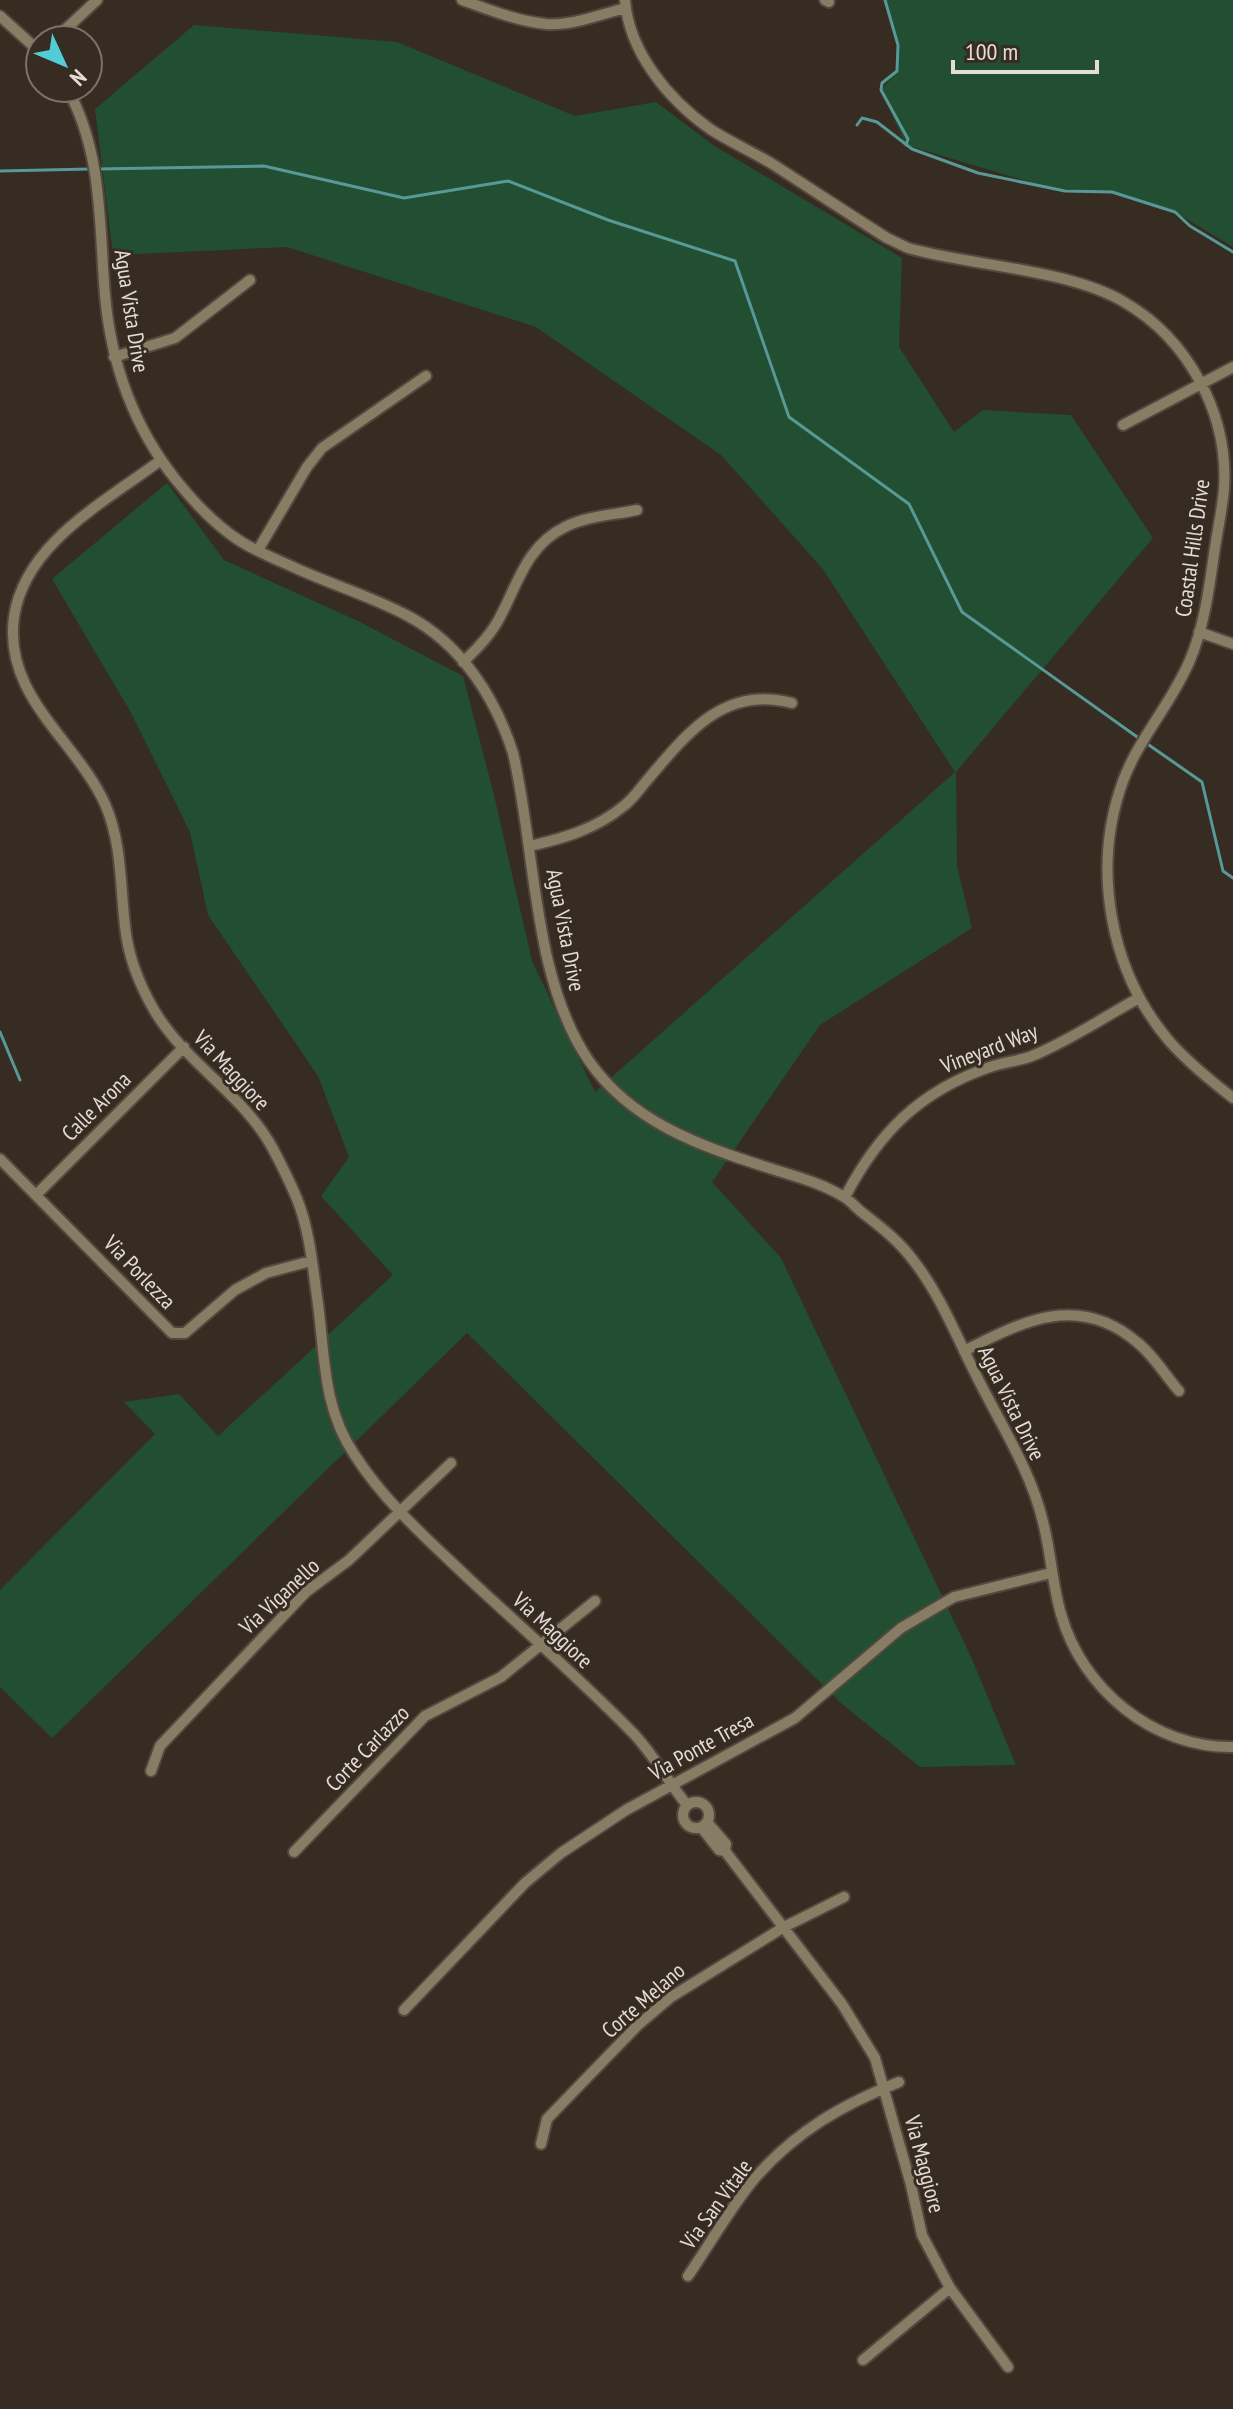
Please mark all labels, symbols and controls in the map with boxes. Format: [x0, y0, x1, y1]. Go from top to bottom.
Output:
north arrow [24, 24, 104, 104]
scale bar [953, 24, 1097, 74]
text: 100 m [965, 36, 1018, 67]
text: N [64, 64, 93, 92]
street label: Agua Vista Drive [108, 248, 156, 374]
street label: Coastal Hills Drive [1168, 477, 1216, 619]
street label: Agua Vista Drive [540, 866, 592, 994]
street label: Vineyard Way [936, 1017, 1042, 1080]
street label: Via Maggiore [187, 1023, 276, 1116]
street label: Calle Arona [56, 1066, 136, 1146]
street label: Via Porlezza [97, 1228, 182, 1315]
street label: Agua Vista Drive [972, 1341, 1052, 1465]
street label: Via Viganello [232, 1552, 325, 1641]
street label: Via Maggiore [506, 1585, 599, 1674]
street label: Corte Carlazzo [319, 1699, 415, 1797]
street label: Via Ponte Tresa [643, 1706, 758, 1787]
street label: Corte Melano [596, 1956, 690, 2044]
street label: Via Maggiore [898, 2111, 951, 2216]
street label: Via San Vitale [673, 2154, 758, 2255]

